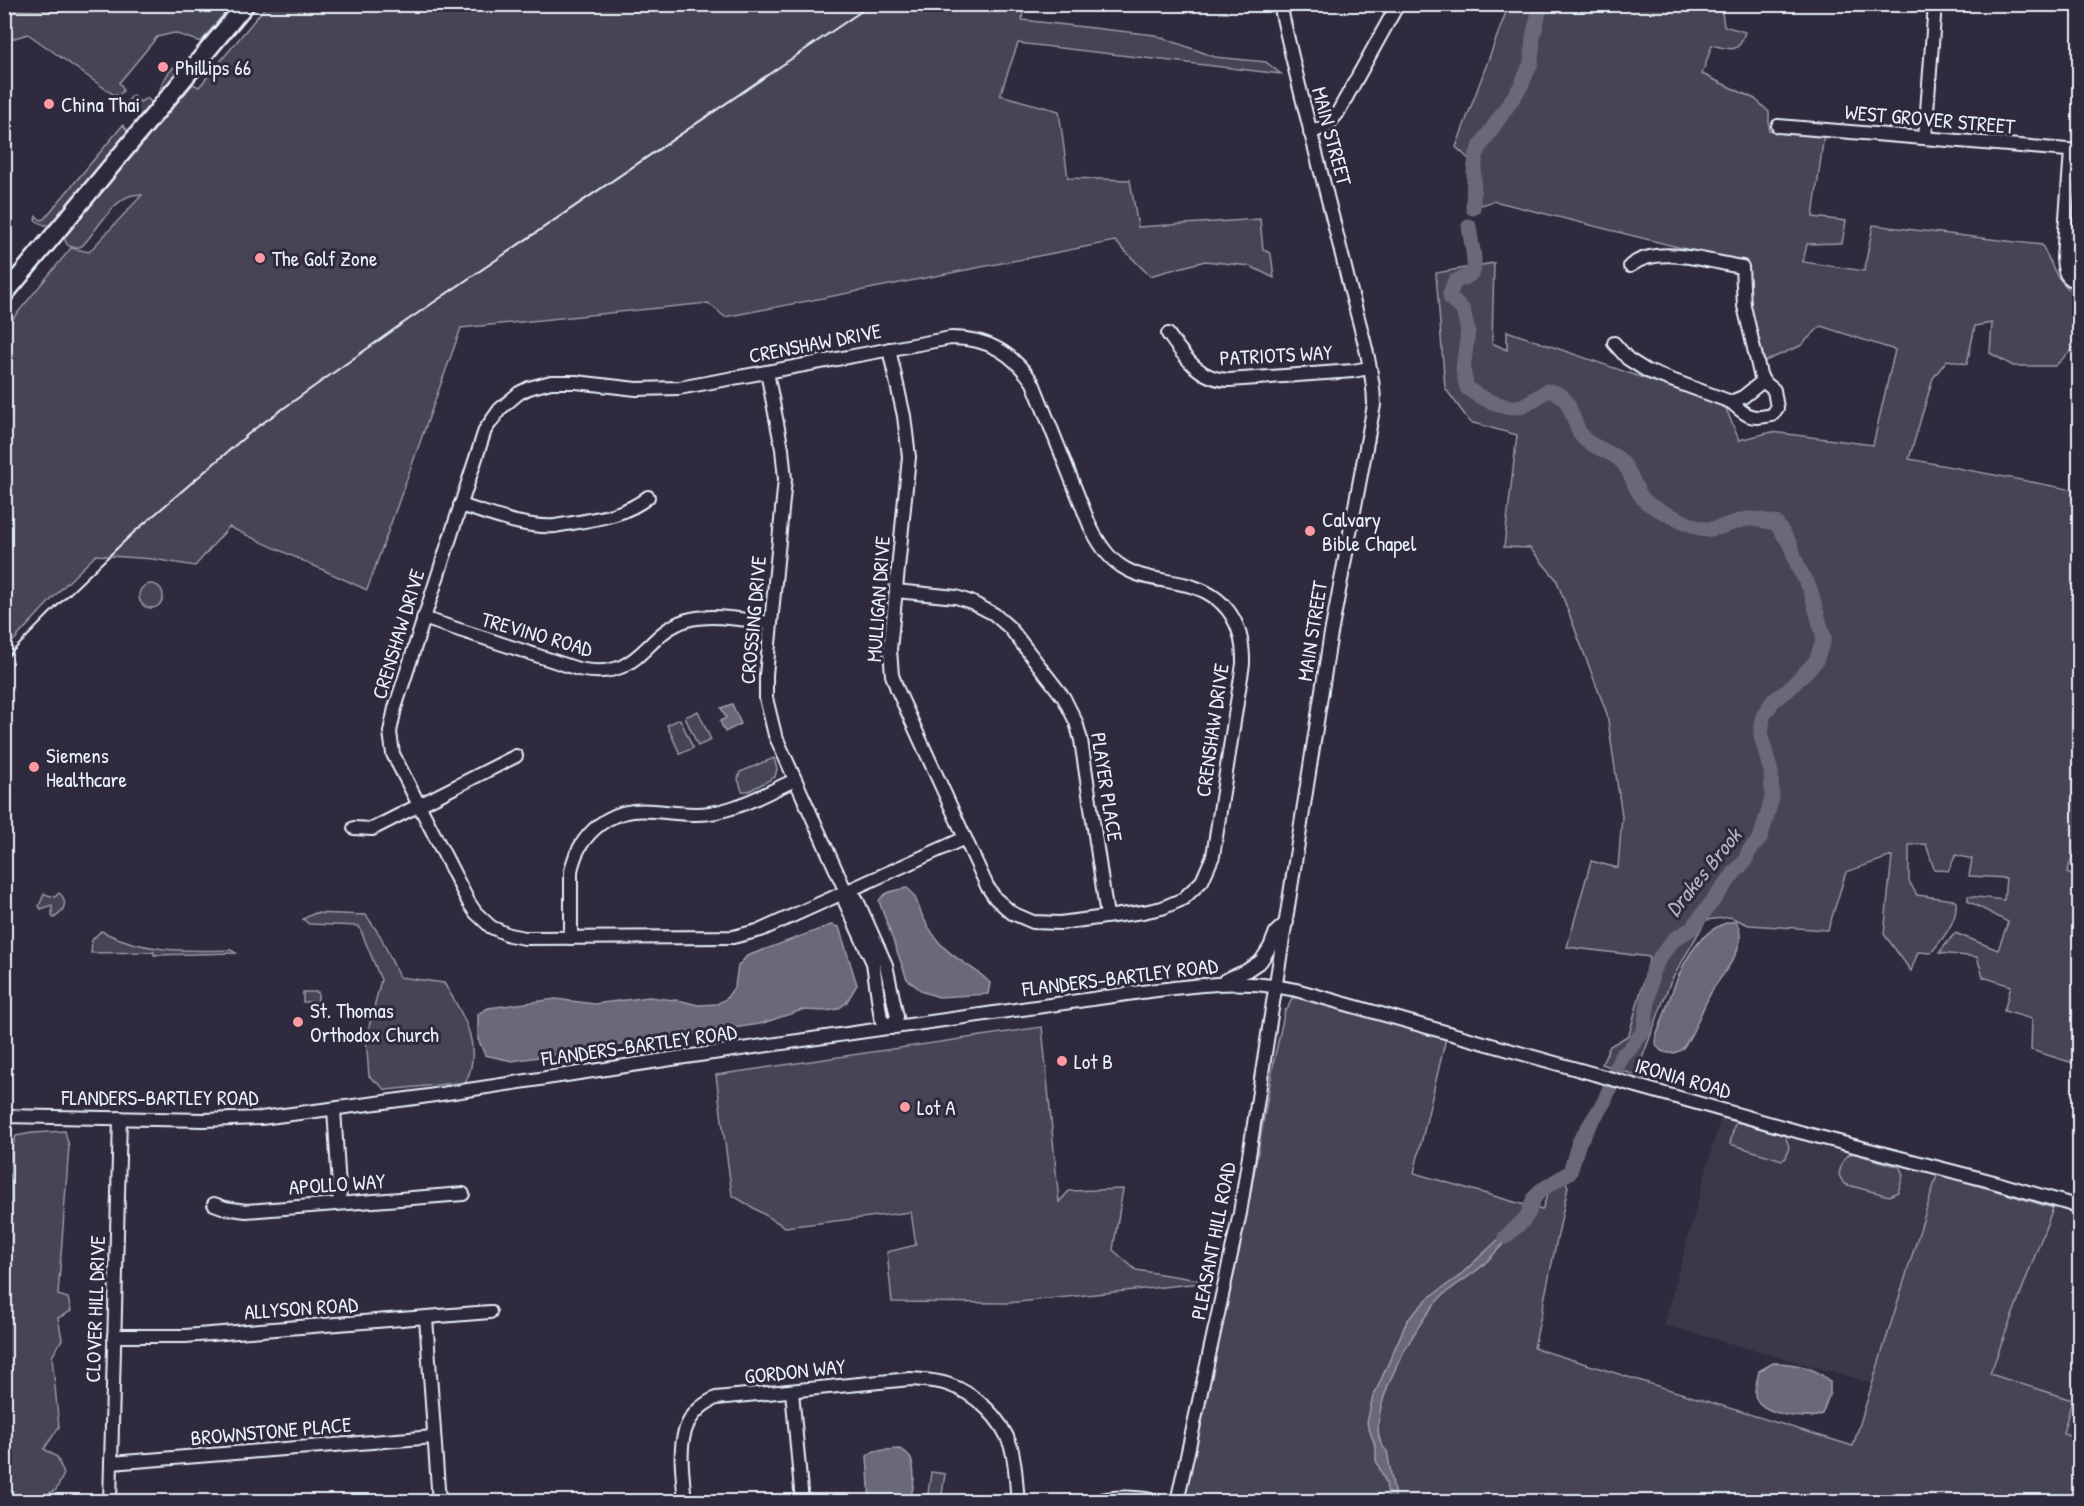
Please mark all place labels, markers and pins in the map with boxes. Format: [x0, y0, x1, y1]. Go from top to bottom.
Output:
place label: Phillips 66 [175, 53, 251, 82]
marker: Phillips 66 [156, 60, 170, 74]
place label: China Thai [61, 90, 140, 119]
marker: China Thai [42, 97, 56, 111]
place label: The Golf Zone [272, 244, 377, 273]
marker: The Golf Zone [253, 251, 267, 265]
place label: Calvary Bible Chapel [1322, 505, 1417, 558]
marker: Calvary Bible Chapel [1303, 524, 1317, 538]
place label: Siemens Healthcare [46, 741, 127, 794]
marker: Siemens Healthcare [27, 760, 41, 774]
place label: St. Thomas Orthodox Church [310, 996, 439, 1049]
marker: St. Thomas Orthodox Church [291, 1015, 305, 1029]
place label: Lot B [1074, 1047, 1113, 1076]
marker: Lot B [1055, 1054, 1069, 1068]
place label: Lot A [917, 1093, 956, 1122]
marker: Lot A [898, 1100, 912, 1114]

